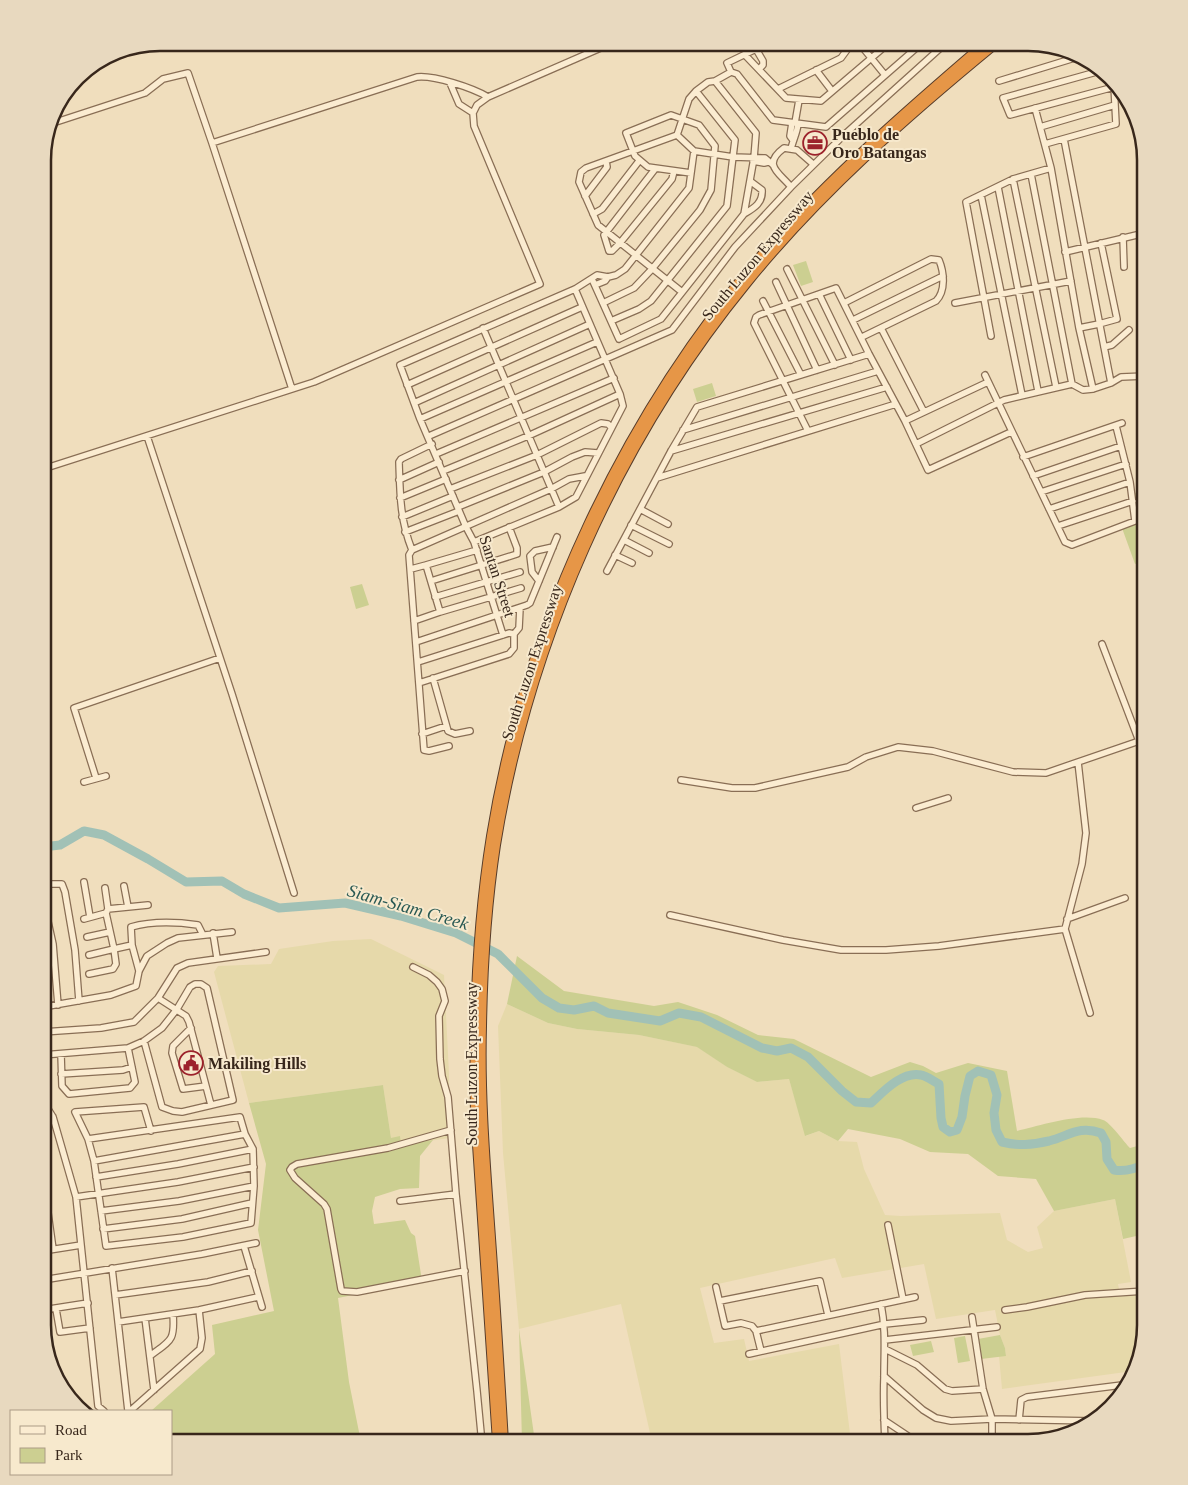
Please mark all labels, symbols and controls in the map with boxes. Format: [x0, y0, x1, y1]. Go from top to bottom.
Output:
place label: Pueblo de Oro Batangas [832, 126, 926, 162]
office icon: Pueblo de Oro Batangas [802, 130, 828, 156]
street label: South Luzon Expressway [698, 187, 817, 324]
street label: Santan Street [476, 533, 519, 620]
street label: South Luzon Expressway [498, 582, 566, 743]
water label: Siam-Siam Creek [345, 880, 472, 934]
street label: South Luzon Expressway [463, 982, 481, 1146]
public building icon: Makiling Hills [178, 1050, 204, 1076]
place label: Makiling Hills [208, 1055, 306, 1073]
legend [10, 1410, 172, 1475]
text: Road [55, 1422, 87, 1438]
text: Park [55, 1447, 83, 1463]

